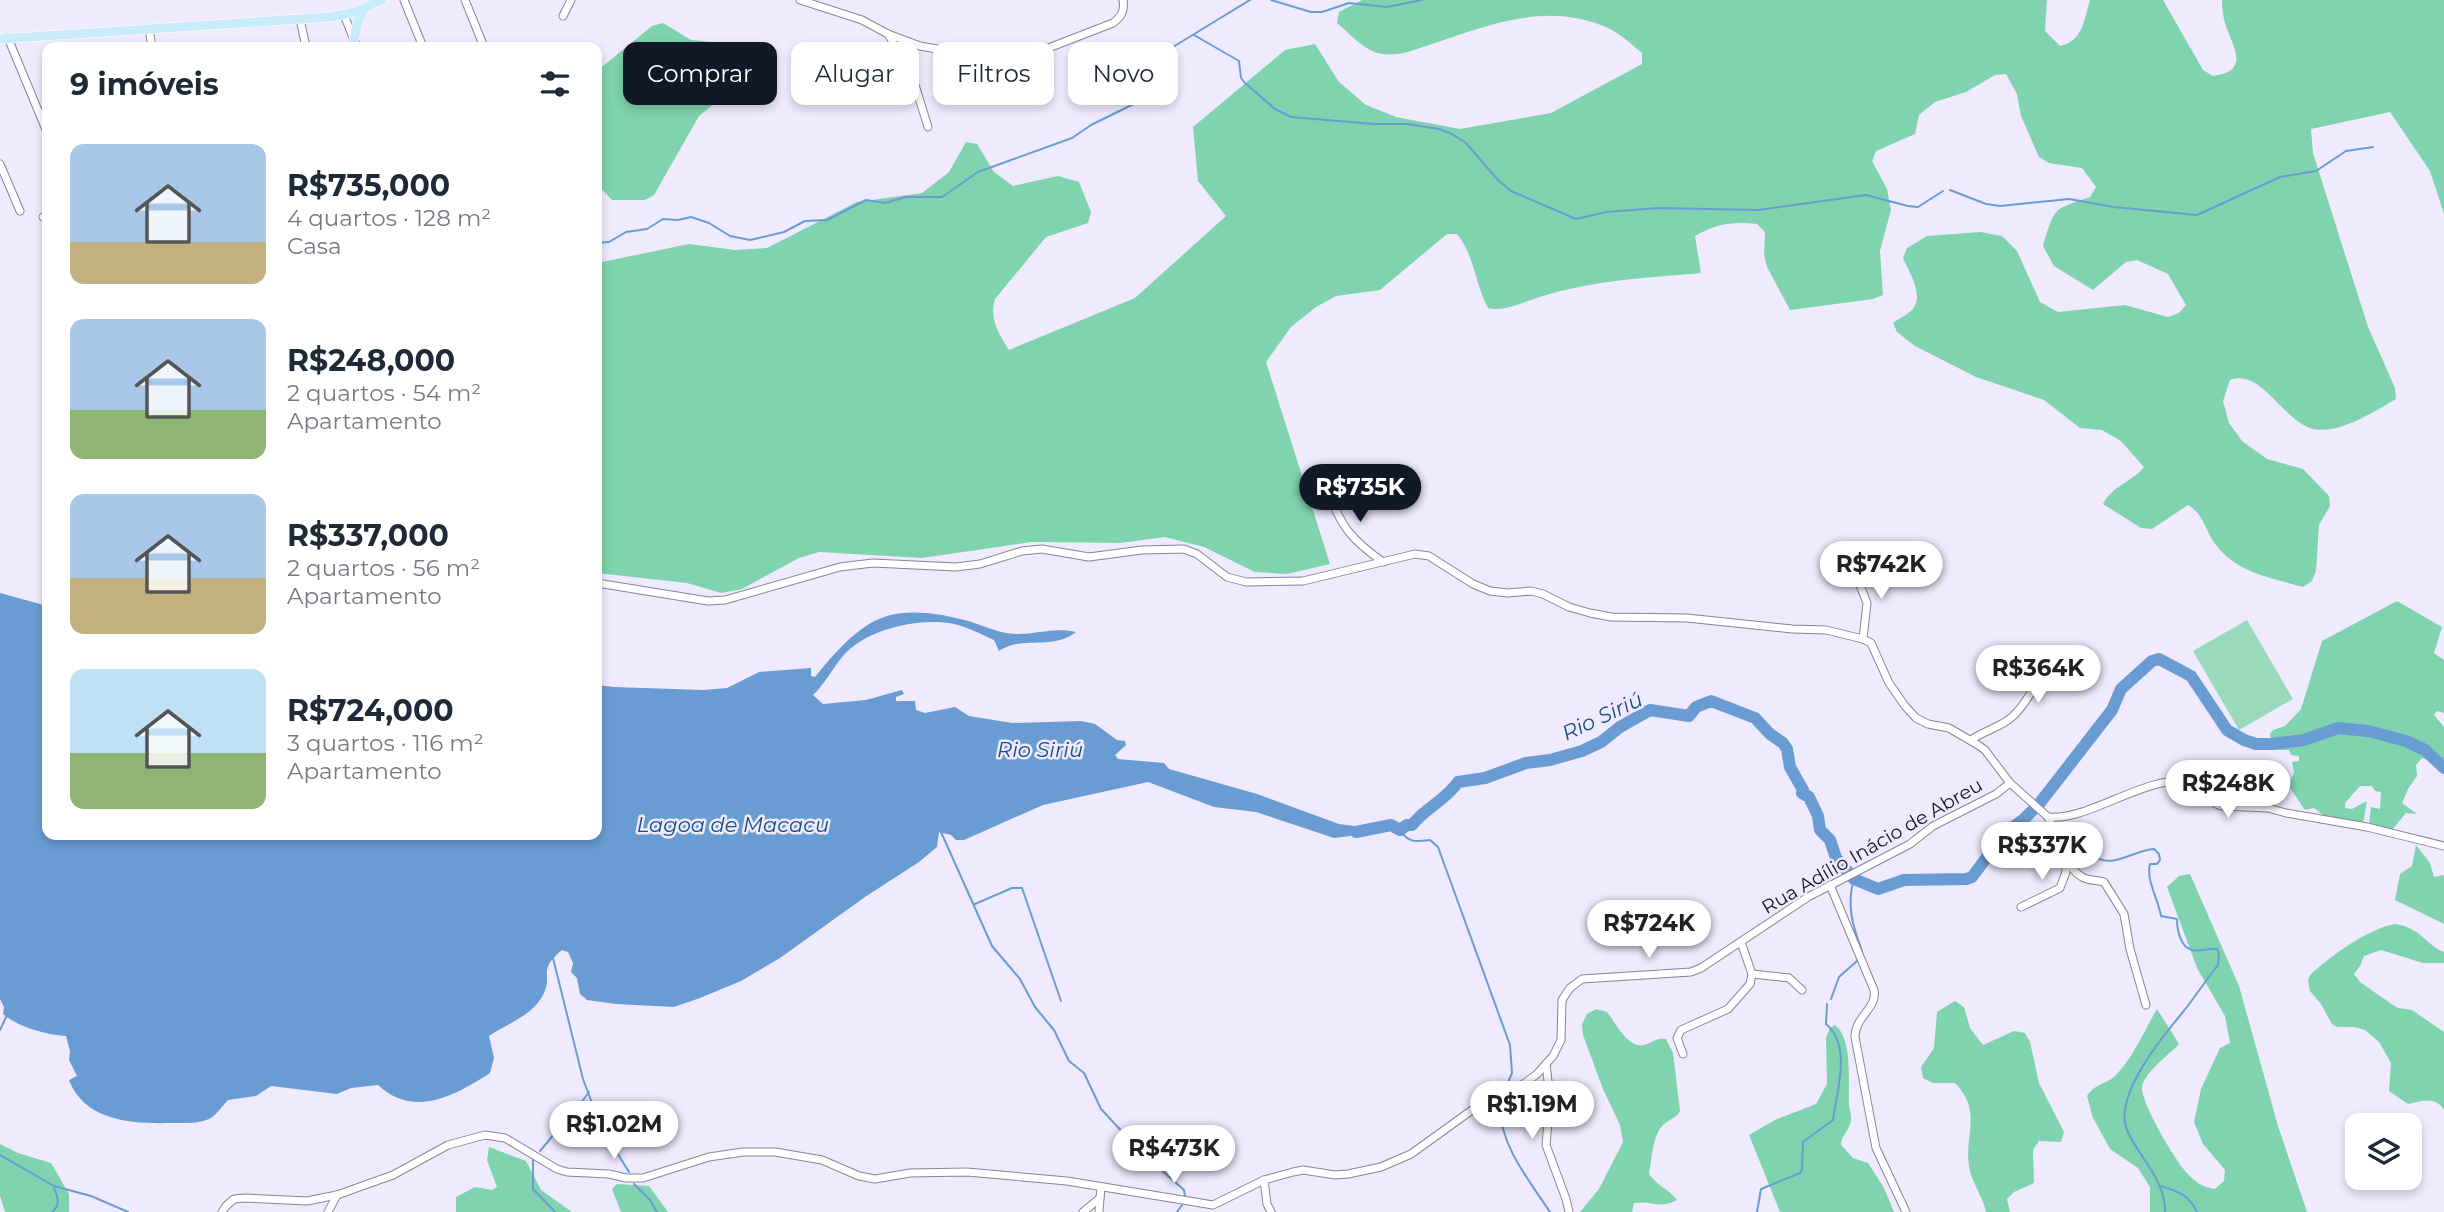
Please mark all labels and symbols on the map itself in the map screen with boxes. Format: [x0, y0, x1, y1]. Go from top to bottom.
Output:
pin: R$735K [1303, 464, 1417, 524]
pin: R$742K [1824, 542, 1938, 601]
pin: R$364K [1981, 646, 2095, 705]
water label: Rio Siriú [1558, 686, 1646, 746]
water label: Rio Siriú [997, 737, 1083, 762]
pin: R$248K [2171, 760, 2285, 820]
street label: Rua Adílio Inácio de Abreu [1758, 773, 1986, 919]
water label: Lagoa de Macacu [637, 812, 829, 837]
pin: R$337K [1985, 822, 2099, 882]
pin: R$724K [1592, 900, 1706, 960]
pin: R$1.19M [1467, 1082, 1597, 1141]
pin: R$1.02M [549, 1102, 679, 1161]
pin: R$473K [1117, 1126, 1231, 1185]

